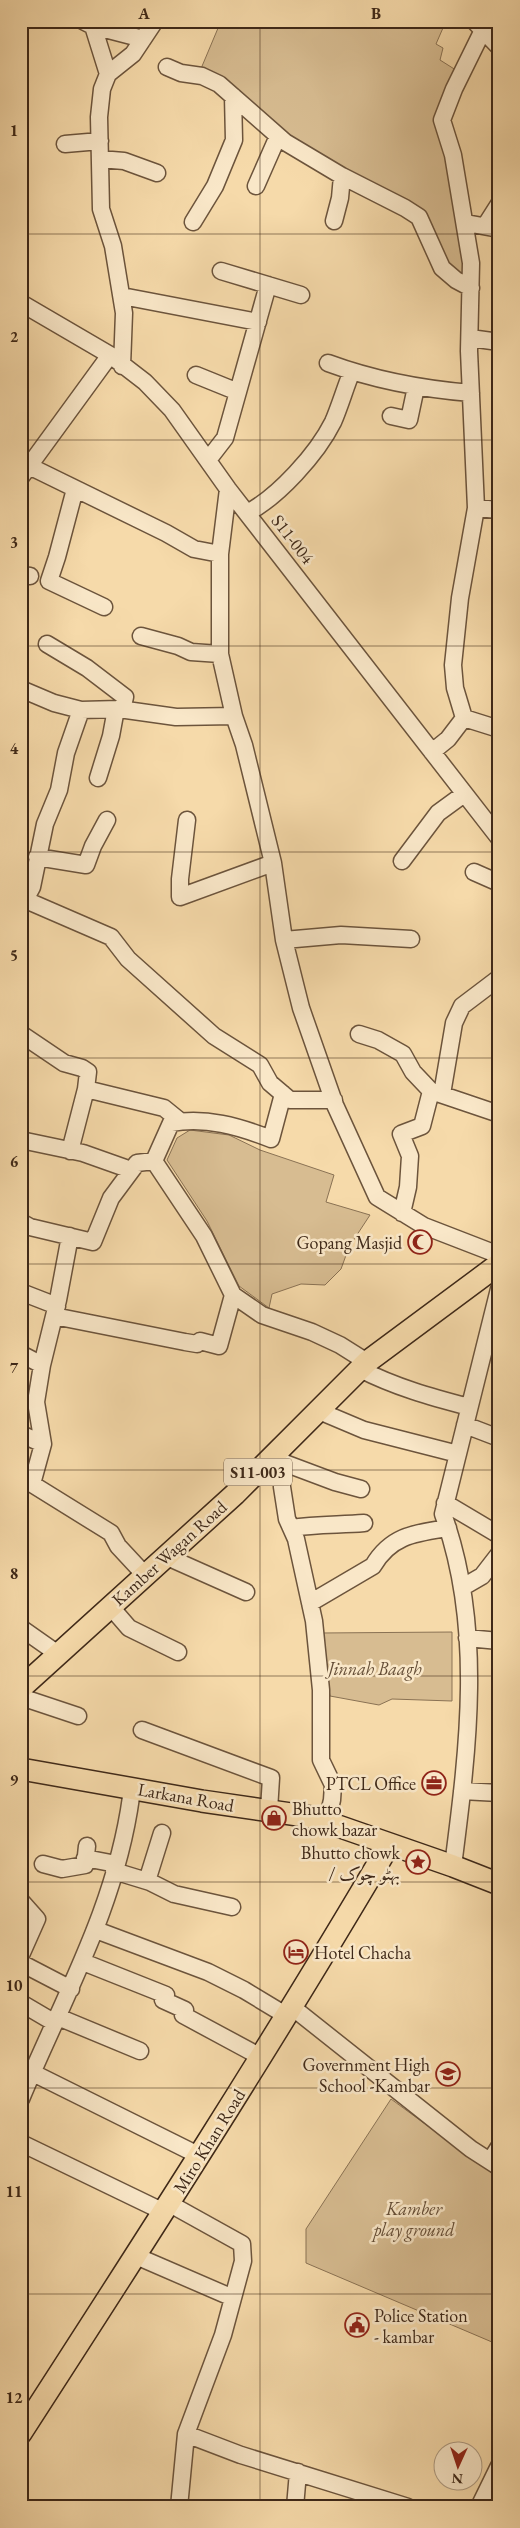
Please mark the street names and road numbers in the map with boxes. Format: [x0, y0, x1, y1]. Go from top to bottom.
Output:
street label: S11-004 [267, 510, 320, 569]
road number: S11-003 [224, 1458, 292, 1485]
street label: Kamber Wagan Road [107, 1495, 232, 1611]
street label: Larkana Road [136, 1777, 237, 1817]
street label: Miro Khan Road [168, 2084, 251, 2197]

